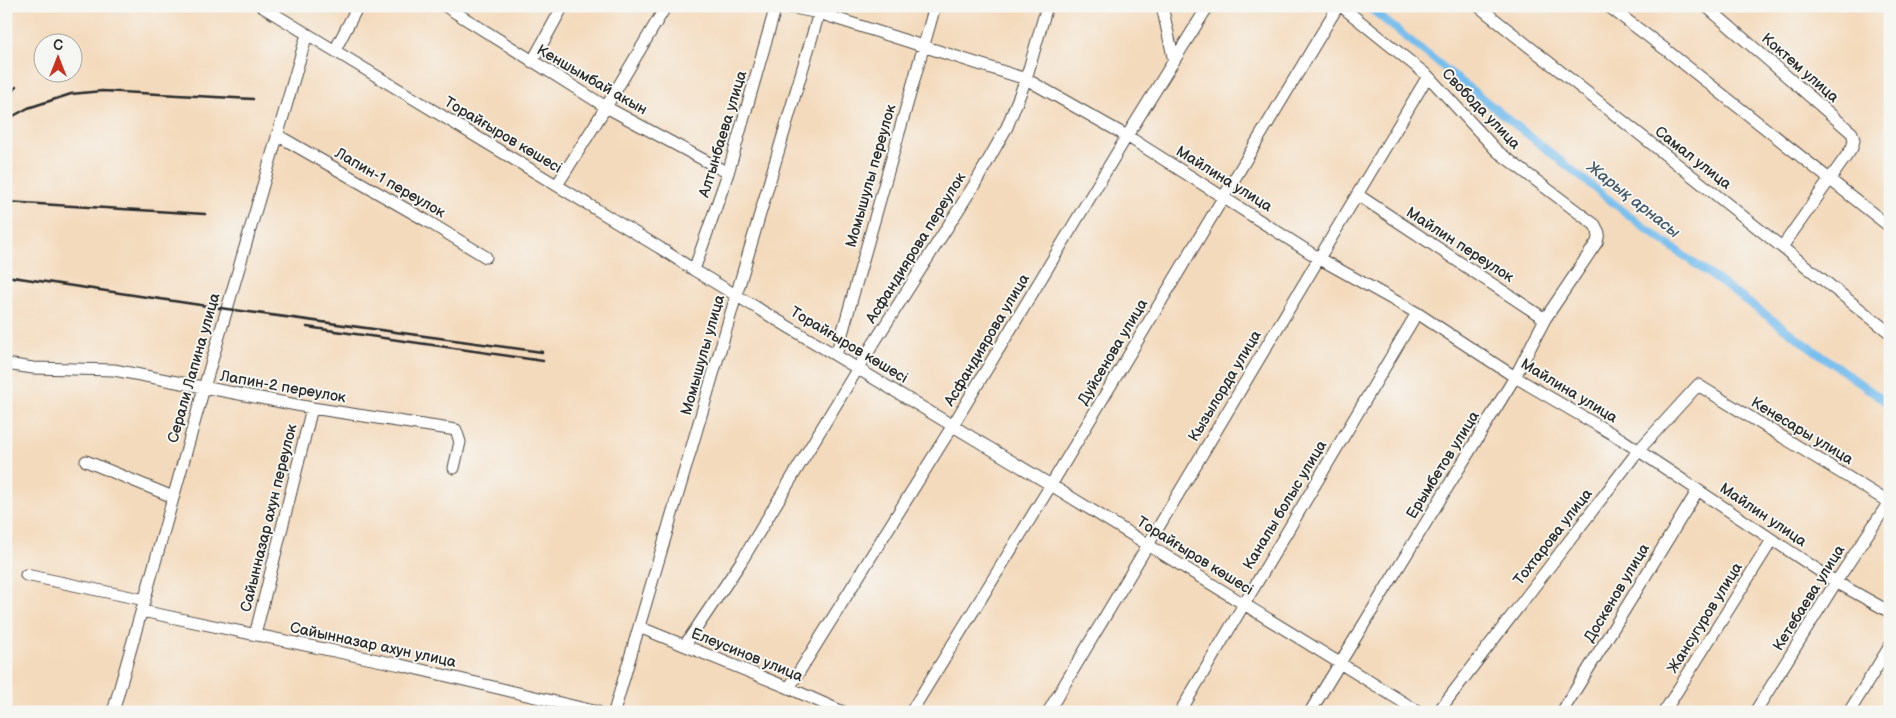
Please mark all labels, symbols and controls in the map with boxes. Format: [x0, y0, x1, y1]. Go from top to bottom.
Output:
street label: Коктем улица [1757, 29, 1843, 107]
north arrow [32, 32, 82, 82]
text: С [53, 37, 63, 54]
street label: Кеншымбай акын [533, 41, 651, 119]
street label: Свобода улица [1438, 65, 1524, 153]
street label: Алтынбаева улица [694, 68, 751, 201]
street label: Торайғыров көшесі [441, 92, 565, 178]
street label: Момышулы переулок [841, 102, 901, 250]
street label: Самал улица [1651, 122, 1735, 194]
street label: Майлина улица [1172, 142, 1276, 216]
street label: Лапин-1 переулок [331, 143, 449, 222]
water label: Жарық арнасы [1582, 157, 1684, 242]
street label: Асфандиярова переулок [861, 169, 970, 328]
street label: Майлин переулок [1403, 203, 1517, 287]
street label: Асфандиярова улица [940, 270, 1034, 410]
street label: Серали Лапина улица [163, 291, 225, 445]
street label: Момышулы улица [677, 292, 729, 417]
street label: Дуйсенова улица [1074, 295, 1152, 408]
street label: Торайғыров көшесі [787, 302, 911, 388]
street label: Кызылорда улица [1184, 327, 1266, 445]
street label: Майлина улица [1517, 355, 1621, 427]
street label: Лапин-2 переулок [218, 366, 347, 407]
street label: Кенесары улица [1747, 393, 1857, 469]
street label: Ерымбетов улица [1402, 408, 1484, 522]
street label: Сайынназар ахун переулок [236, 422, 302, 614]
street label: Каналы болыс улица [1239, 437, 1331, 573]
street label: Майлин улица [1716, 479, 1810, 551]
street label: Тохтарова улица [1509, 485, 1597, 589]
street label: Торайғыров көшесі [1133, 512, 1257, 600]
street label: Доскенов улица [1580, 540, 1654, 646]
street label: Кетебаева улица [1769, 542, 1849, 654]
street label: Жансугуров улица [1663, 559, 1747, 677]
street label: Сайынназар ахун улица [288, 618, 458, 672]
street label: Елеусинов улица [688, 624, 806, 686]

